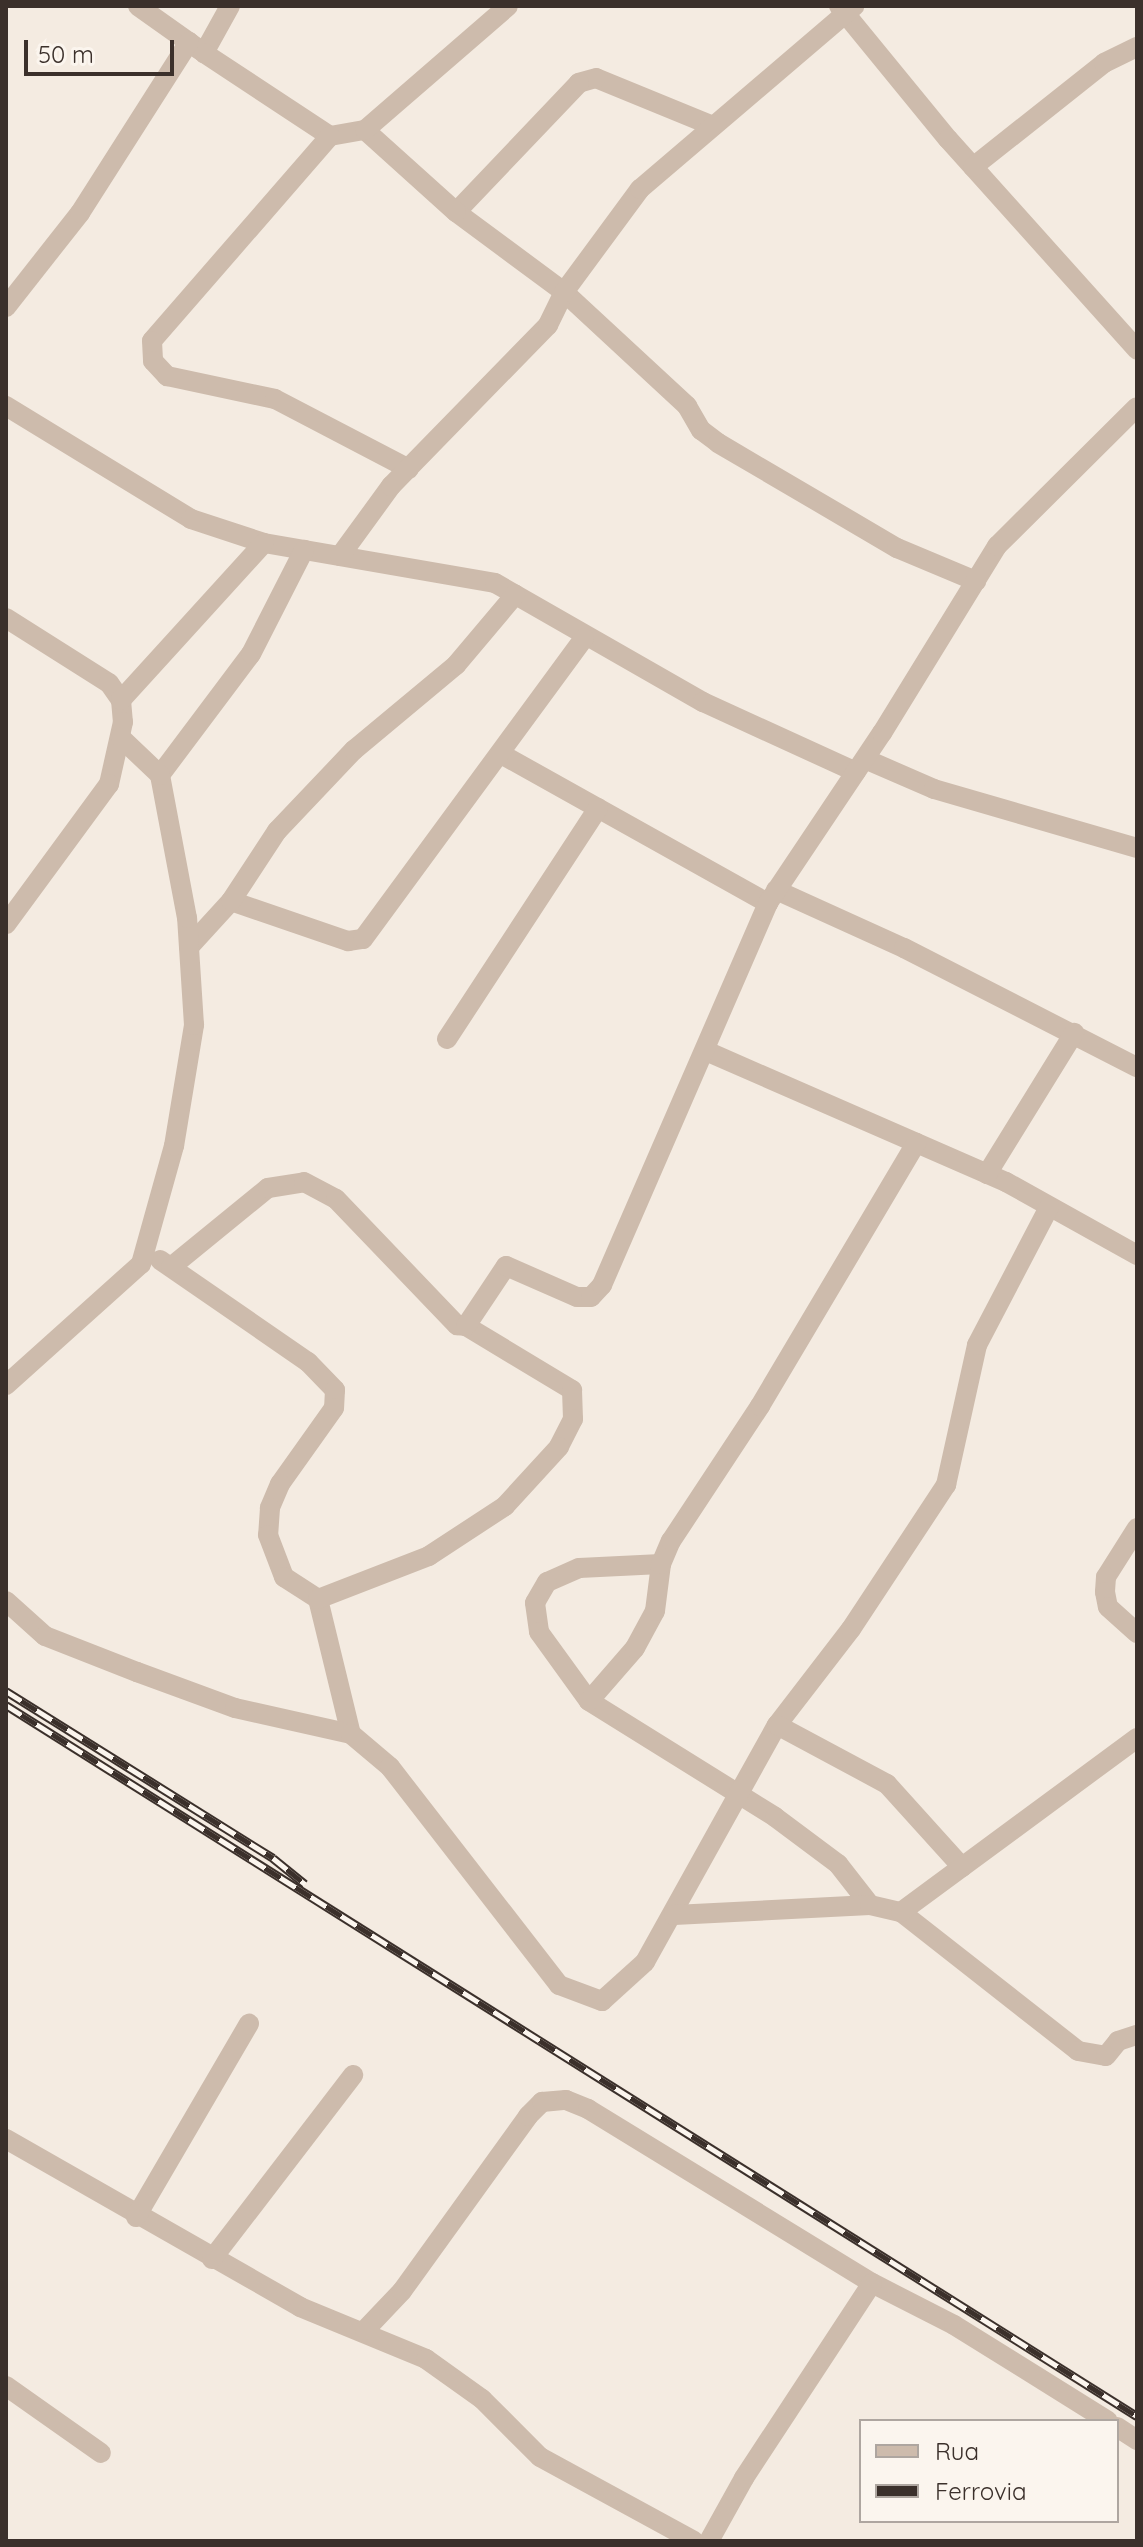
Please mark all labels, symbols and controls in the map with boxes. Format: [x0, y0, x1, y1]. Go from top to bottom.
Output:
scale bar [28, 24, 178, 74]
text: 50 m [38, 39, 94, 69]
legend [859, 2419, 1119, 2523]
text: Rua [935, 2436, 979, 2466]
text: Ferrovia [935, 2476, 1027, 2506]

